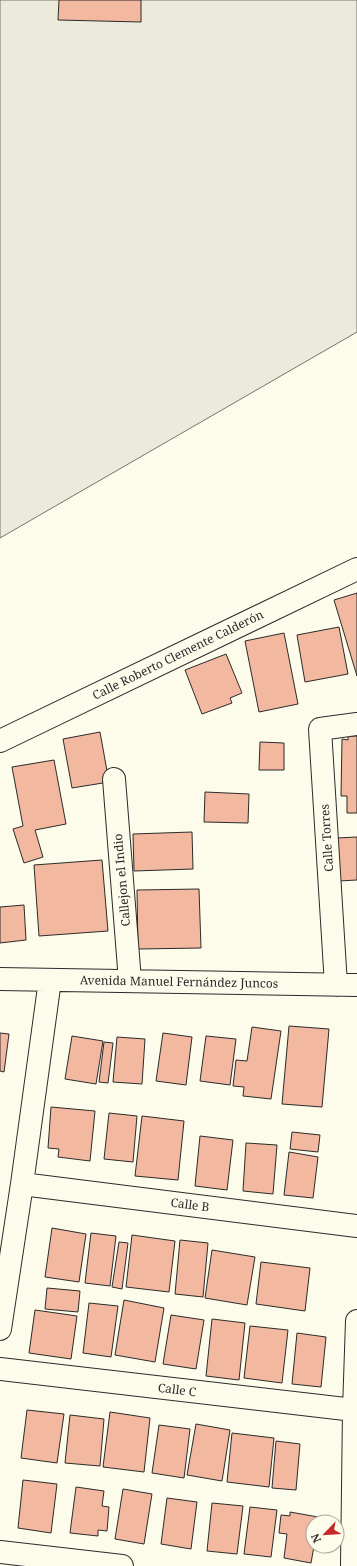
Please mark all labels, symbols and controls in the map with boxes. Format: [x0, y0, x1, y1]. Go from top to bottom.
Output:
street label: Calle Roberto Clemente Calderón [89, 606, 266, 703]
street label: Calle Torres [316, 804, 337, 873]
street label: Callejon el Indio [109, 833, 134, 927]
street label: Avenida Manuel Fernández Juncos [80, 971, 278, 992]
street label: Calle B [170, 1194, 211, 1215]
street label: Calle C [157, 1379, 197, 1400]
north arrow [305, 1514, 345, 1554]
text: N [307, 1531, 324, 1546]

